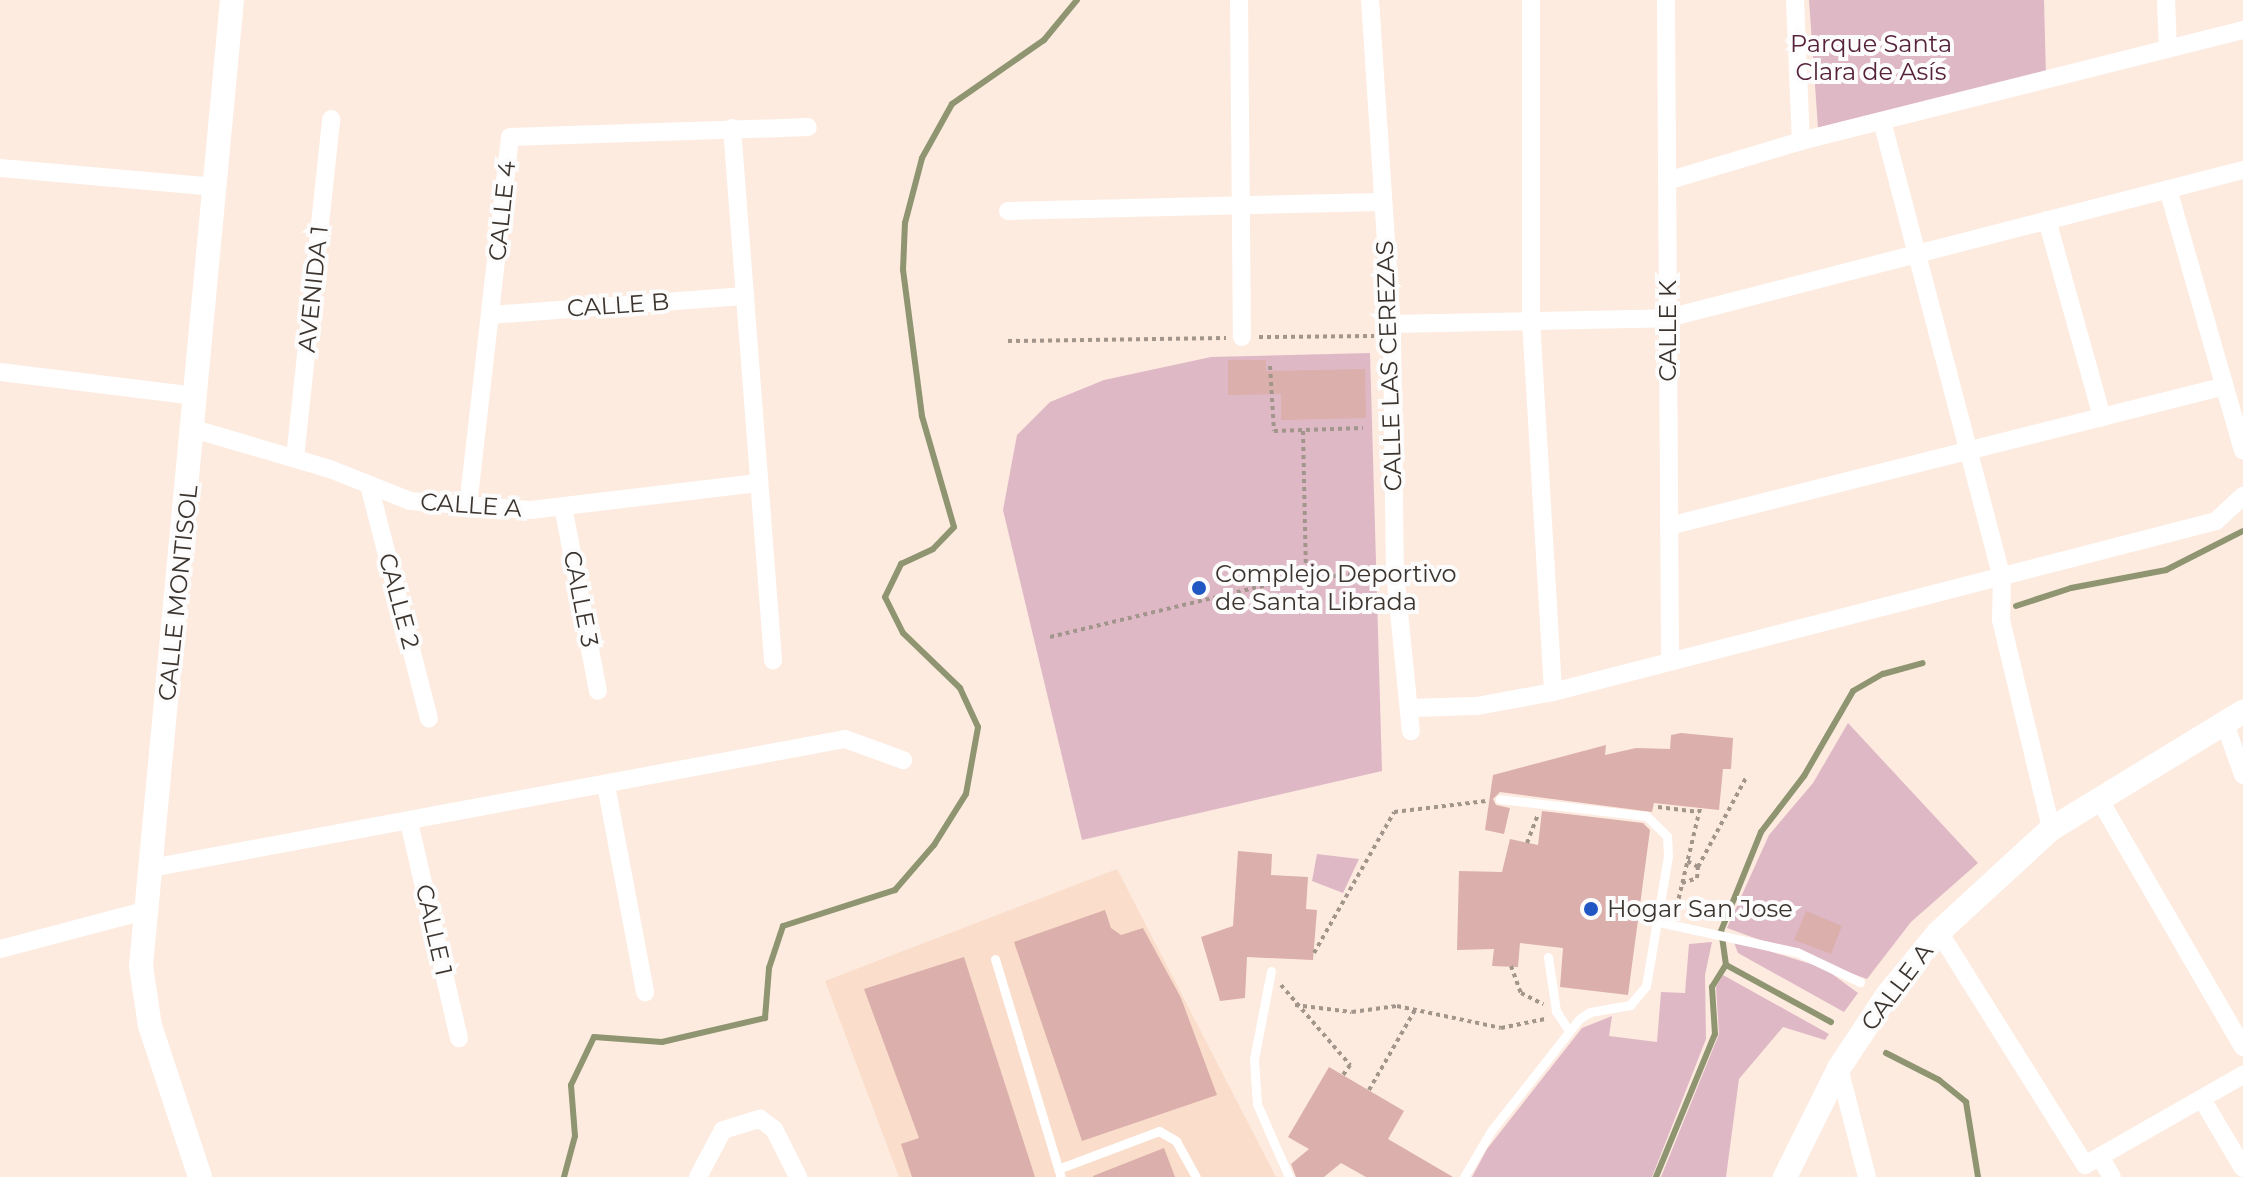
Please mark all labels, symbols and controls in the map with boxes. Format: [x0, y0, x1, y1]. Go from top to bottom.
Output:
park label: Parque Santa Clara de Asís [1790, 30, 1952, 86]
street label: CALLE 4 [482, 160, 522, 262]
street label: AVENIDA 1 [292, 224, 334, 354]
street label: CALLE LAS CEREZAS [1370, 240, 1408, 492]
street label: CALLE K [1654, 280, 1682, 382]
street label: CALLE B [566, 287, 670, 323]
street label: CALLE MONTISOL [152, 484, 204, 702]
street label: CALLE A [419, 487, 523, 523]
street label: CALLE 3 [558, 548, 604, 650]
street label: CALLE 2 [372, 550, 426, 652]
place label: Complejo Deportivo de Santa Librada [1215, 560, 1456, 616]
marker: Complejo Deportivo de Santa Librada [1190, 579, 1208, 597]
street label: CALLE 1 [410, 881, 458, 979]
place label: Hogar San Jose [1607, 895, 1793, 923]
marker: Hogar San Jose [1582, 900, 1600, 918]
street label: CALLE A [1855, 938, 1939, 1036]

